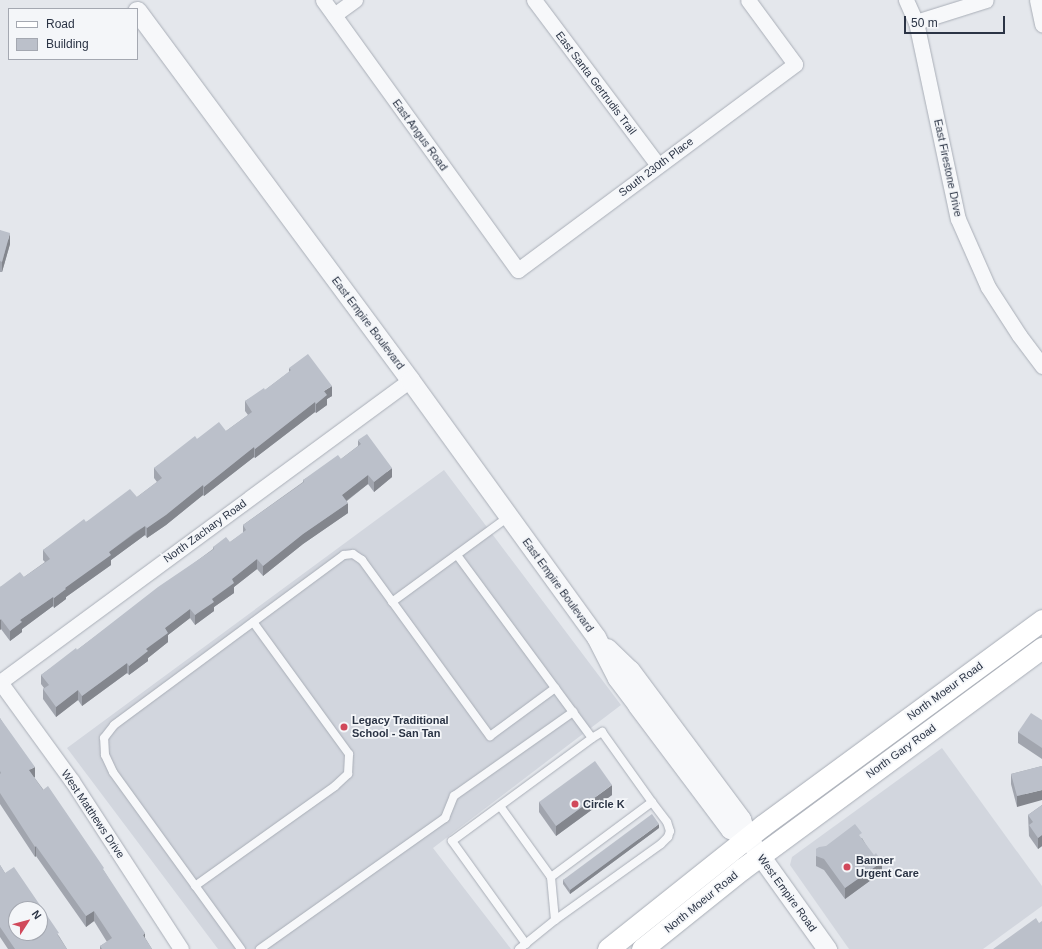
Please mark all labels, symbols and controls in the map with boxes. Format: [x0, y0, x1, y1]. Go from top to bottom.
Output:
legend [8, 8, 138, 60]
scale bar [906, 8, 1007, 34]
text: 50 m [911, 16, 938, 30]
text: Road [46, 17, 75, 31]
street label: East Santa Gertrudis Trail [553, 29, 639, 137]
text: Building [46, 37, 89, 51]
street label: East Angus Road [390, 96, 450, 174]
street label: East Firestone Drive [931, 118, 965, 218]
street label: South 230th Place [616, 135, 696, 199]
street label: East Empire Boulevard [329, 274, 407, 372]
street label: North Zachary Road [161, 497, 249, 565]
street label: East Empire Boulevard [520, 536, 596, 634]
street label: North Moeur Road [905, 659, 985, 723]
place label: Legacy Traditional School - San Tan [352, 714, 449, 740]
street label: North Gary Road [863, 721, 939, 781]
marker: Legacy Traditional School - San Tan [339, 722, 349, 732]
street label: West Matthews Drive [59, 767, 127, 861]
place label: Circle K [583, 797, 625, 811]
marker: Circle K [570, 799, 580, 809]
street label: West Empire Road [755, 852, 819, 934]
place label: Banner Urgent Care [856, 854, 919, 880]
marker: Banner Urgent Care [841, 861, 853, 873]
street label: North Moeur Road [662, 868, 740, 936]
north arrow [8, 901, 48, 941]
text: N [30, 908, 44, 921]

